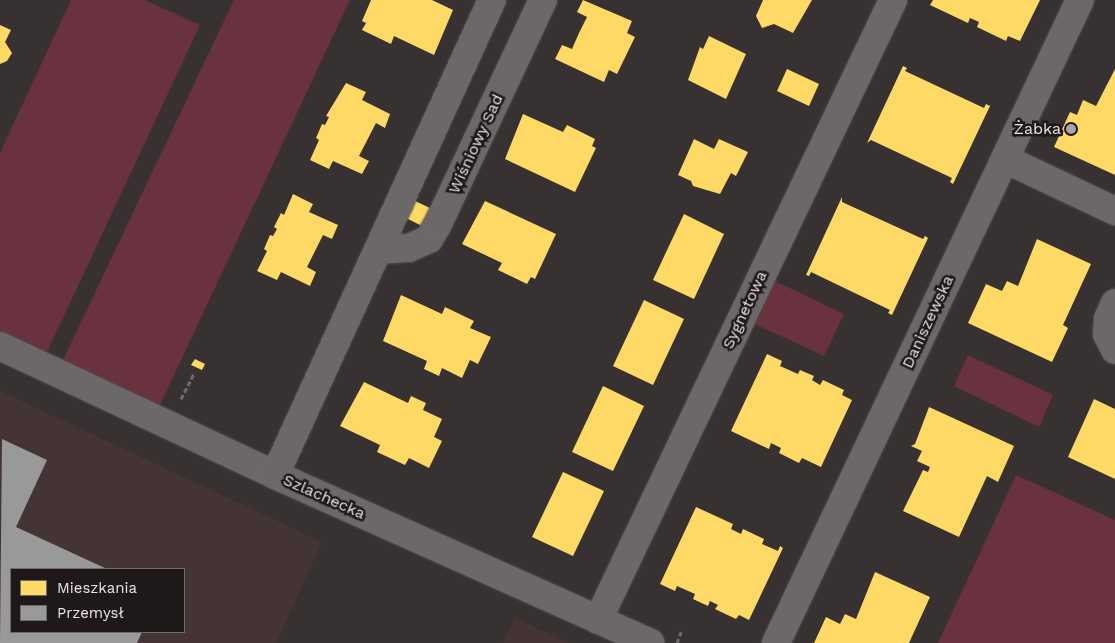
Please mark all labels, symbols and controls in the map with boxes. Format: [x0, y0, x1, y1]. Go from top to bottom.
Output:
street label: Wiśniowy Sad [445, 91, 507, 197]
place label: Żabka [1014, 119, 1061, 139]
marker: Żabka [1065, 123, 1077, 135]
street label: Sygnetowa [719, 268, 771, 352]
street label: Daniszewska [898, 273, 958, 371]
street label: Szlachecka [280, 470, 368, 524]
legend [10, 568, 185, 633]
text: Mieszkania [57, 579, 137, 597]
text: Przemysł [57, 604, 124, 622]

